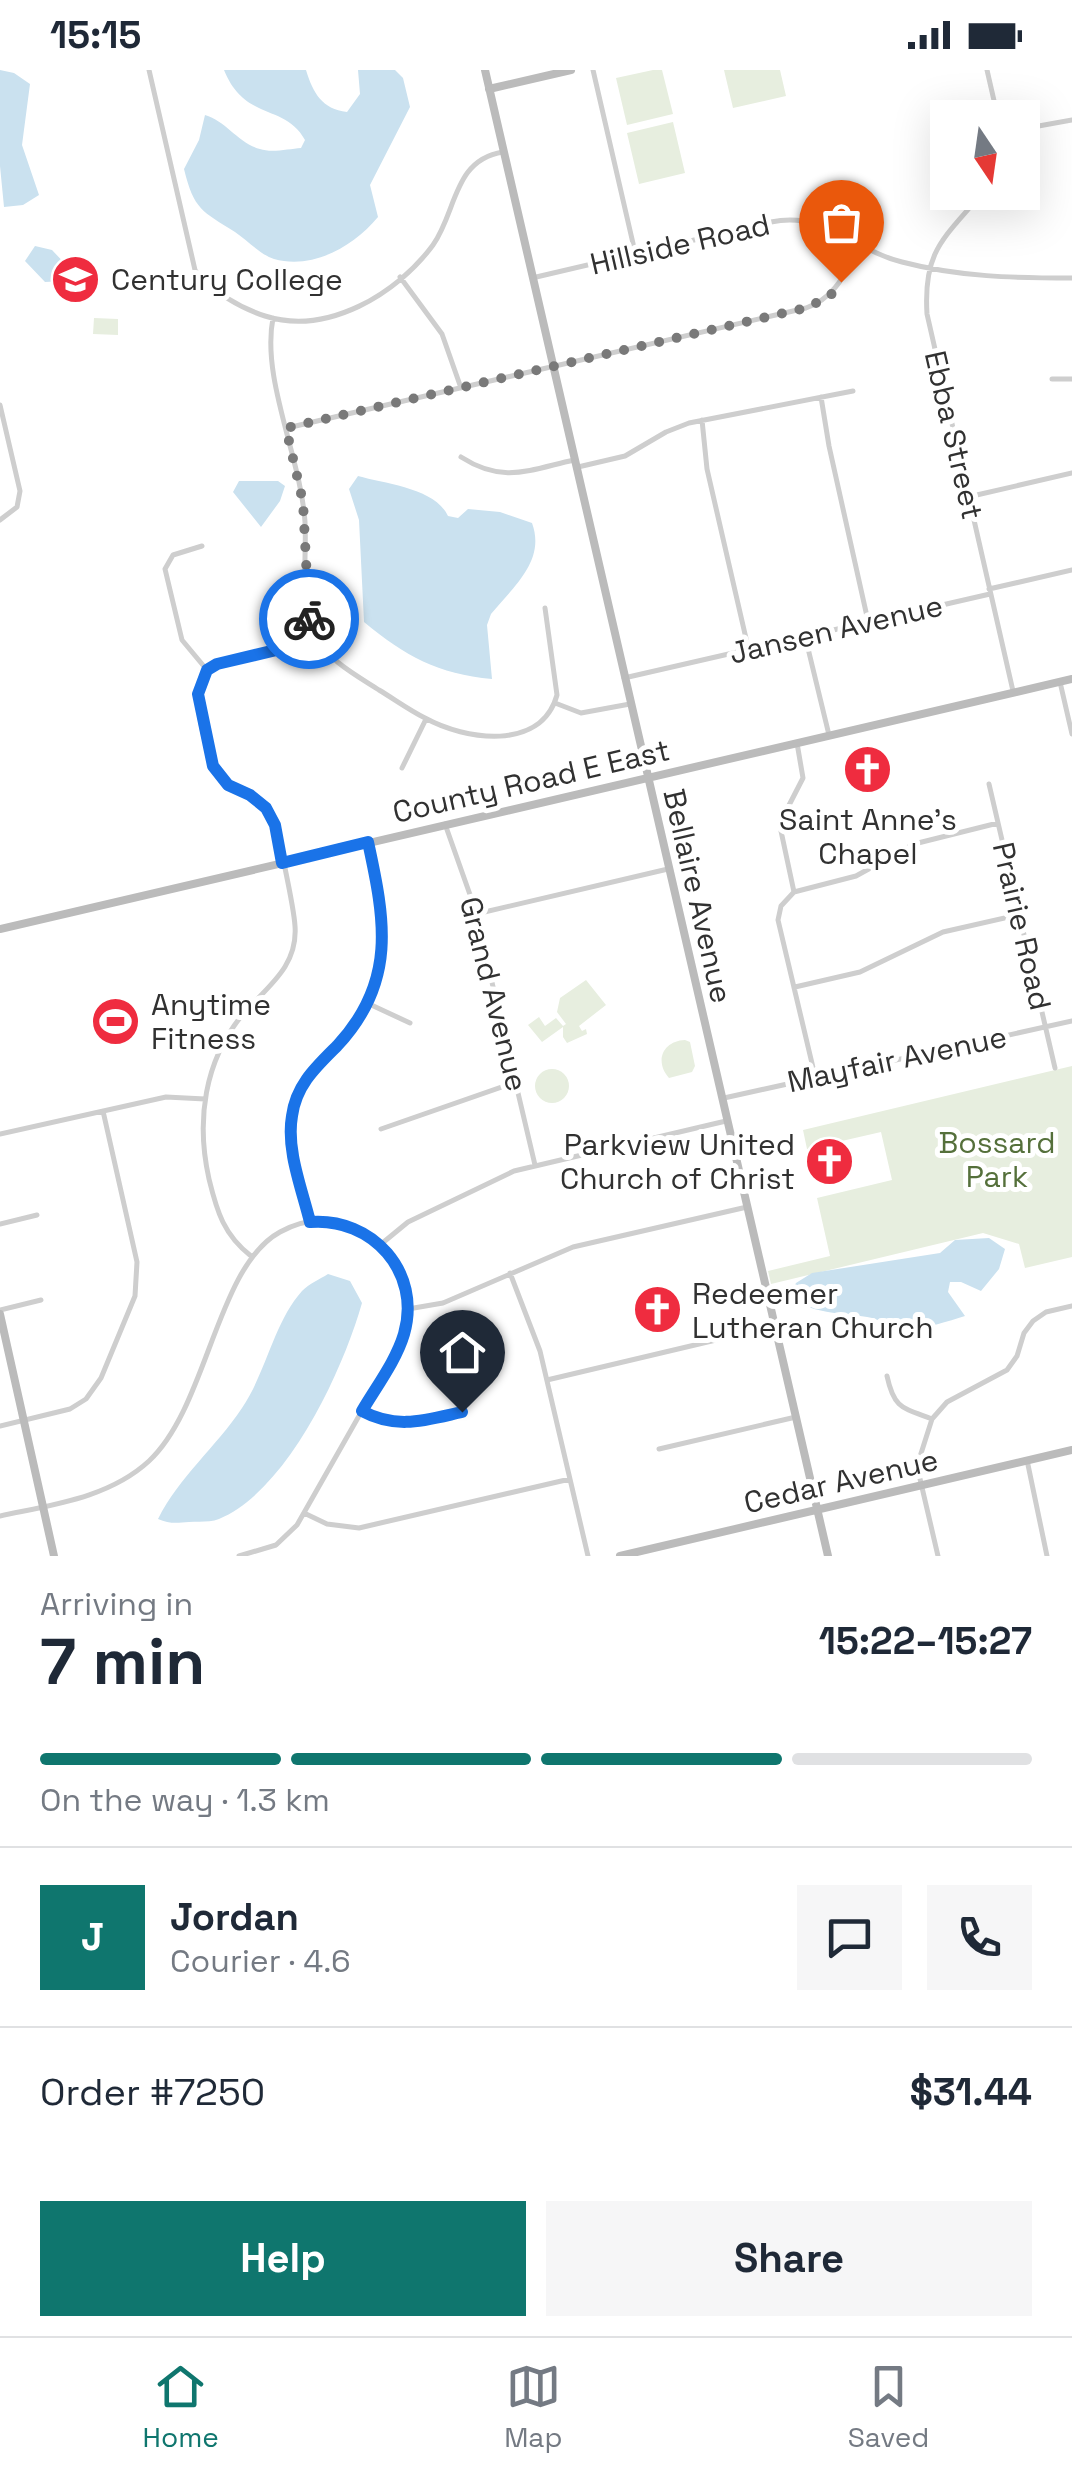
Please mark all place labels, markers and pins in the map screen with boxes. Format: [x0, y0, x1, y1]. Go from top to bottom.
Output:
pin [799, 180, 884, 283]
school or university icon: Century College [50, 253, 102, 305]
place label: Century College [111, 260, 343, 299]
church icon: Saint Anne's Chapel [842, 744, 894, 796]
place label: Saint Anne's Chapel [779, 800, 957, 873]
place label: Anytime Fitness [151, 985, 271, 1058]
sports icon: Anytime Fitness [90, 995, 142, 1047]
place label: Parkview United Church of Christ [560, 1125, 795, 1198]
church icon: Parkview United Church of Christ [804, 1135, 856, 1187]
place label: Redeemer Lutheran Church [692, 1274, 934, 1347]
church icon: Redeemer Lutheran Church [631, 1284, 683, 1336]
pin [420, 1310, 505, 1413]

